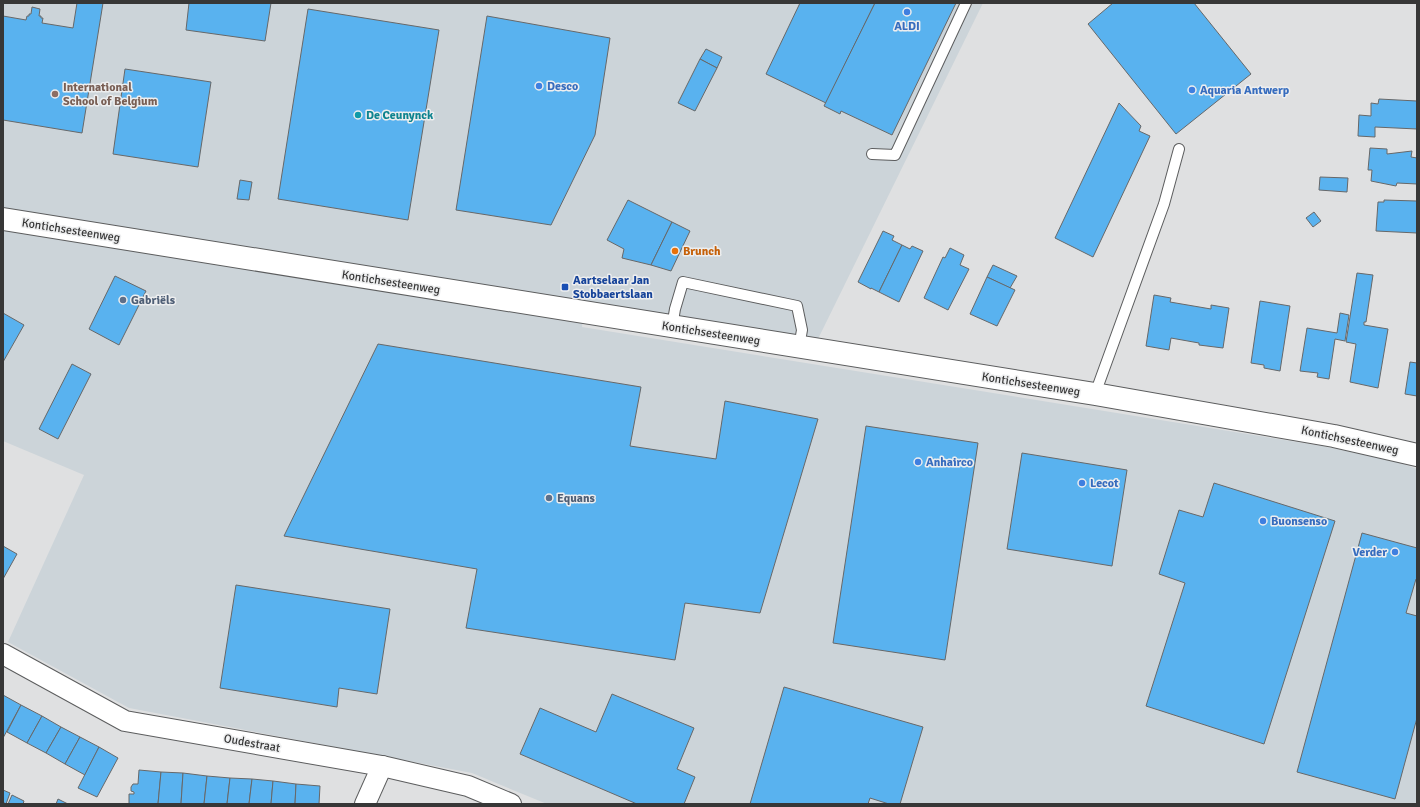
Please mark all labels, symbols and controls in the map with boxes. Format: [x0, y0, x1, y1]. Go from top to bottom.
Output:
marker: ALDI [902, 7, 912, 17]
place label: ALDI [894, 19, 920, 34]
place label: Desco [547, 79, 578, 94]
place label: International School of Belgium [63, 80, 158, 109]
marker: Desco [534, 81, 544, 91]
place label: Aquaria Antwerp [1200, 83, 1290, 98]
marker: Aquaria Antwerp [1187, 85, 1197, 95]
marker: International School of Belgium [50, 89, 60, 99]
place label: De Ceunynck [366, 108, 434, 123]
marker: De Ceunynck [353, 110, 363, 120]
street label: Kontichsesteenweg [21, 215, 121, 246]
place label: Brunch [683, 244, 721, 259]
marker: Brunch [670, 246, 680, 256]
street label: Kontichsesteenweg [341, 267, 441, 298]
place label: Aartselaar Jan Stobbaertslaan [573, 273, 653, 302]
marker: Aartselaar Jan Stobbaertslaan [560, 282, 570, 292]
place label: Gabriëls [131, 293, 176, 308]
marker: Gabriëls [118, 295, 128, 305]
street label: Kontichsesteenweg [661, 318, 761, 349]
street label: Kontichsesteenweg [981, 369, 1081, 400]
street label: Kontichsesteenweg [1300, 423, 1400, 458]
place label: Anhairco [926, 455, 973, 470]
marker: Anhairco [913, 457, 923, 467]
place label: Lecot [1090, 476, 1119, 491]
marker: Lecot [1077, 478, 1087, 488]
place label: Equans [557, 491, 596, 506]
marker: Equans [544, 493, 554, 503]
place label: Buonsenso [1271, 514, 1327, 529]
marker: Buonsenso [1258, 516, 1268, 526]
place label: Verder [1353, 545, 1387, 560]
marker: Verder [1390, 547, 1400, 557]
street label: Oudestraat [223, 731, 281, 756]

